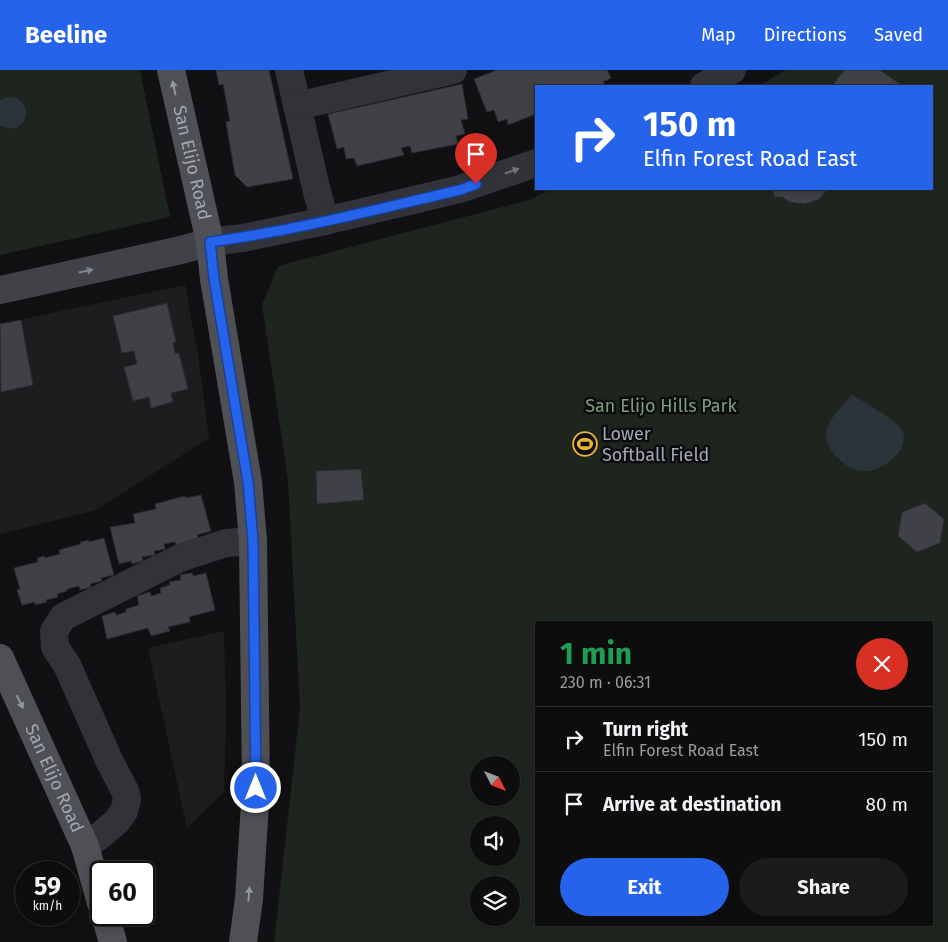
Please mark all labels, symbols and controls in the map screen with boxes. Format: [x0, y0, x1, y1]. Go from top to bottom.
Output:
text: Beeline [25, 21, 107, 49]
text: Map [701, 24, 736, 46]
text: Directions [764, 24, 846, 46]
text: Saved [874, 24, 923, 46]
one-way arrow [170, 79, 178, 95]
street label: San Elijo Road [168, 103, 216, 222]
text: 150 m [643, 103, 736, 145]
icon: right [560, 105, 625, 170]
pin [455, 133, 497, 184]
icon: arrive [462, 140, 490, 168]
text: Elfin Forest Road East [643, 145, 857, 172]
one-way arrow [505, 167, 520, 175]
one-way arrow [78, 267, 94, 275]
park label: San Elijo Hills Park [585, 395, 738, 417]
place label: Lower Softball Field [602, 423, 709, 466]
sports icon: Lower Softball Field [572, 431, 598, 457]
text: 1 min [560, 636, 632, 672]
button: close [856, 638, 908, 690]
text: 230 m · 06:31 [560, 673, 651, 692]
one-way arrow [17, 695, 25, 709]
text: Turn right [603, 718, 688, 741]
street label: San Elijo Road [20, 721, 88, 836]
icon: right [560, 725, 588, 753]
text: 150 m [858, 728, 908, 751]
text: Elfin Forest Road East [603, 741, 759, 760]
north arrow [470, 756, 520, 806]
map controls [470, 756, 520, 926]
position arrow [229, 761, 281, 813]
icon: arrive [560, 790, 588, 818]
text: Arrive at destination [603, 793, 782, 816]
text: 80 m [866, 793, 908, 816]
button: sound [470, 816, 520, 866]
button: Exit [560, 858, 729, 916]
button: Share [739, 858, 908, 916]
speed limit sign: 60 [90, 861, 155, 926]
text: 59 [34, 872, 61, 902]
button: layers [470, 876, 520, 926]
one-way arrow [245, 885, 253, 901]
text: km/h [33, 899, 62, 913]

